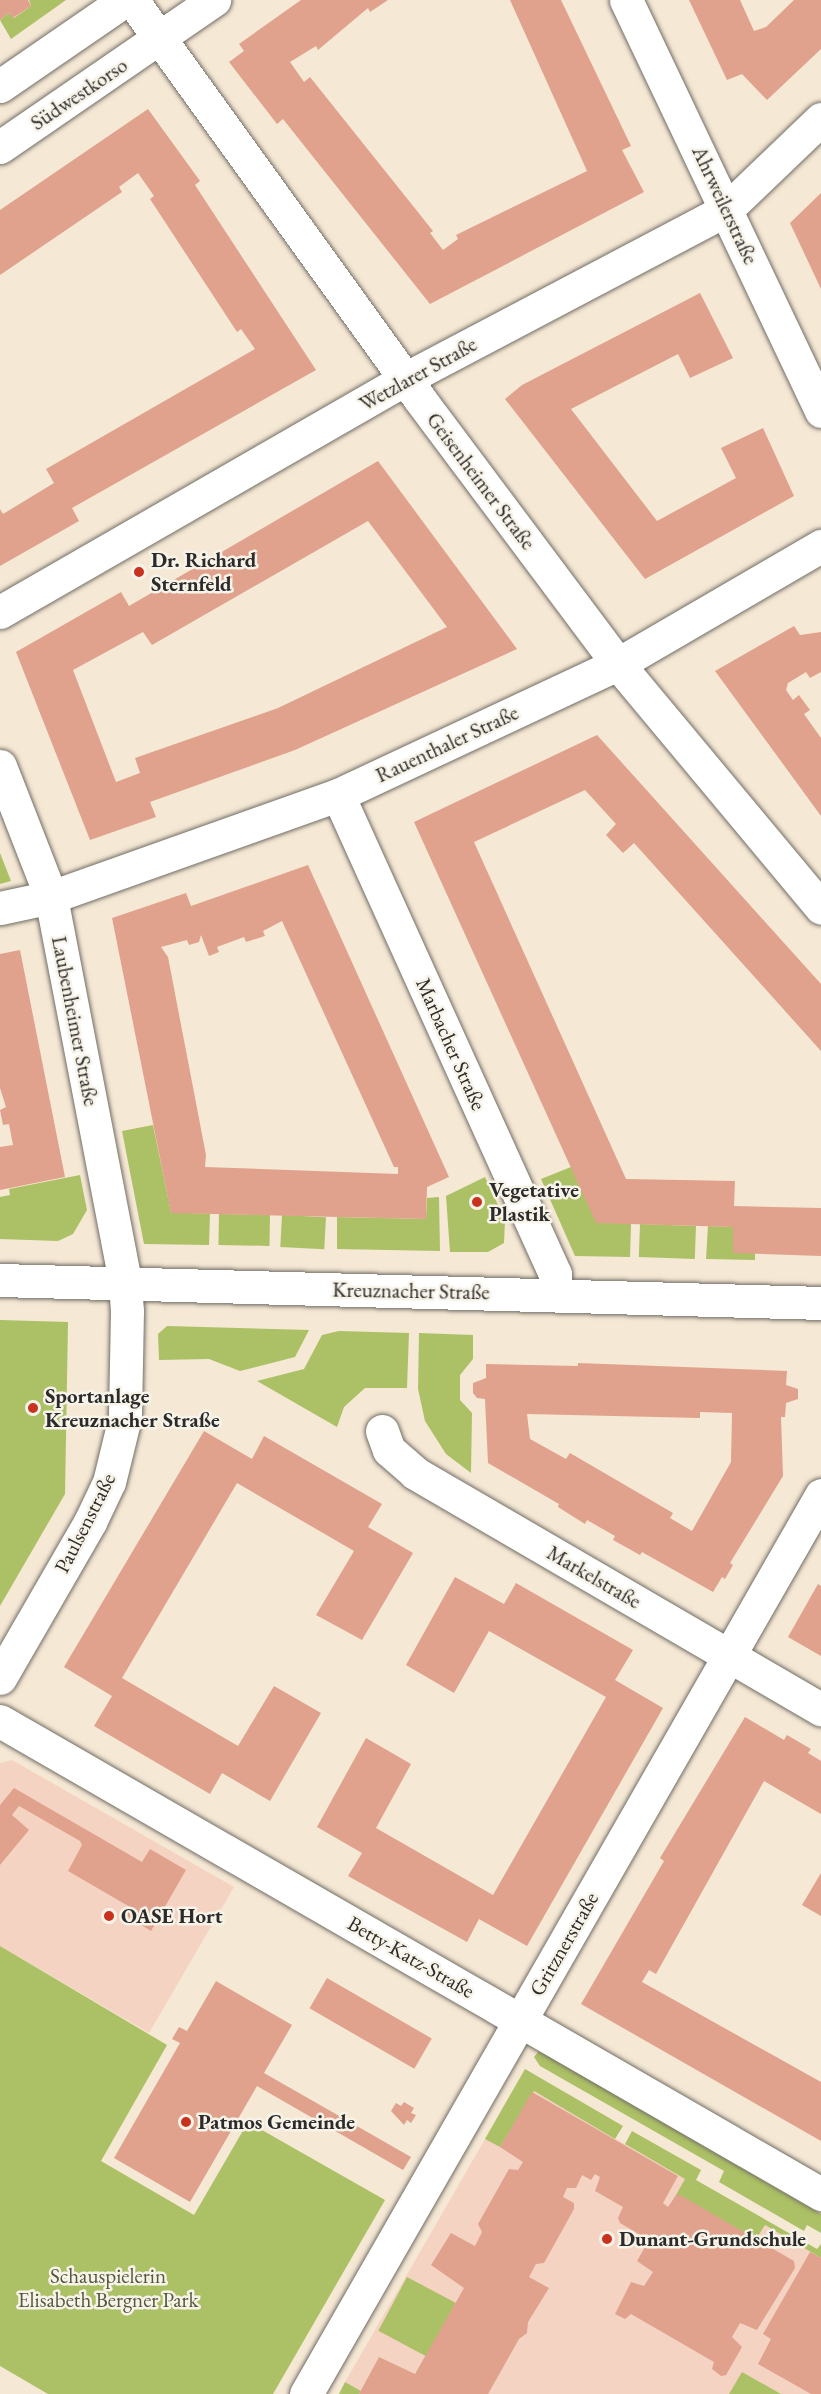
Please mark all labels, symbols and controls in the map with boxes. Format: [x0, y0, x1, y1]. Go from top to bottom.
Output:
street label: Südwestkorso [26, 52, 132, 136]
street label: Ahrweilerstraße [687, 142, 763, 268]
street label: Wetzlarer Straße [355, 331, 481, 417]
street label: Geisenheimer Straße [421, 407, 541, 555]
place label: Dr. Richard Sternfeld [151, 547, 256, 597]
marker: Dr. Richard Sternfeld [132, 565, 146, 579]
street label: Rauenthaler Straße [372, 700, 522, 788]
street label: Laubenheimer Straße [46, 934, 104, 1108]
street label: Marbacher Straße [411, 974, 491, 1114]
place label: Vegetative Plastik [489, 1177, 579, 1227]
marker: Vegetative Plastik [470, 1195, 484, 1209]
street label: Kreuznacher Straße [332, 1277, 490, 1305]
place label: Sportanlage Kreuznacher Straße [45, 1383, 220, 1433]
marker: Sportanlage Kreuznacher Straße [26, 1401, 40, 1415]
street label: Paulsenstraße [49, 1469, 121, 1577]
street label: Markelstraße [542, 1540, 646, 1614]
street label: Gritznerstraße [524, 1888, 604, 2000]
place label: OASE Hort [121, 1903, 223, 1929]
marker: OASE Hort [102, 1909, 116, 1923]
street label: Betty-Katz-Straße [343, 1911, 479, 2003]
place label: Patmos Gemeinde [198, 2109, 355, 2135]
marker: Patmos Gemeinde [179, 2115, 193, 2129]
place label: Dunant-Grundschule [619, 2226, 806, 2252]
marker: Dunant-Grundschule [600, 2232, 614, 2246]
park label: Schauspielerin Elisabeth Bergner Park [18, 2263, 198, 2313]

